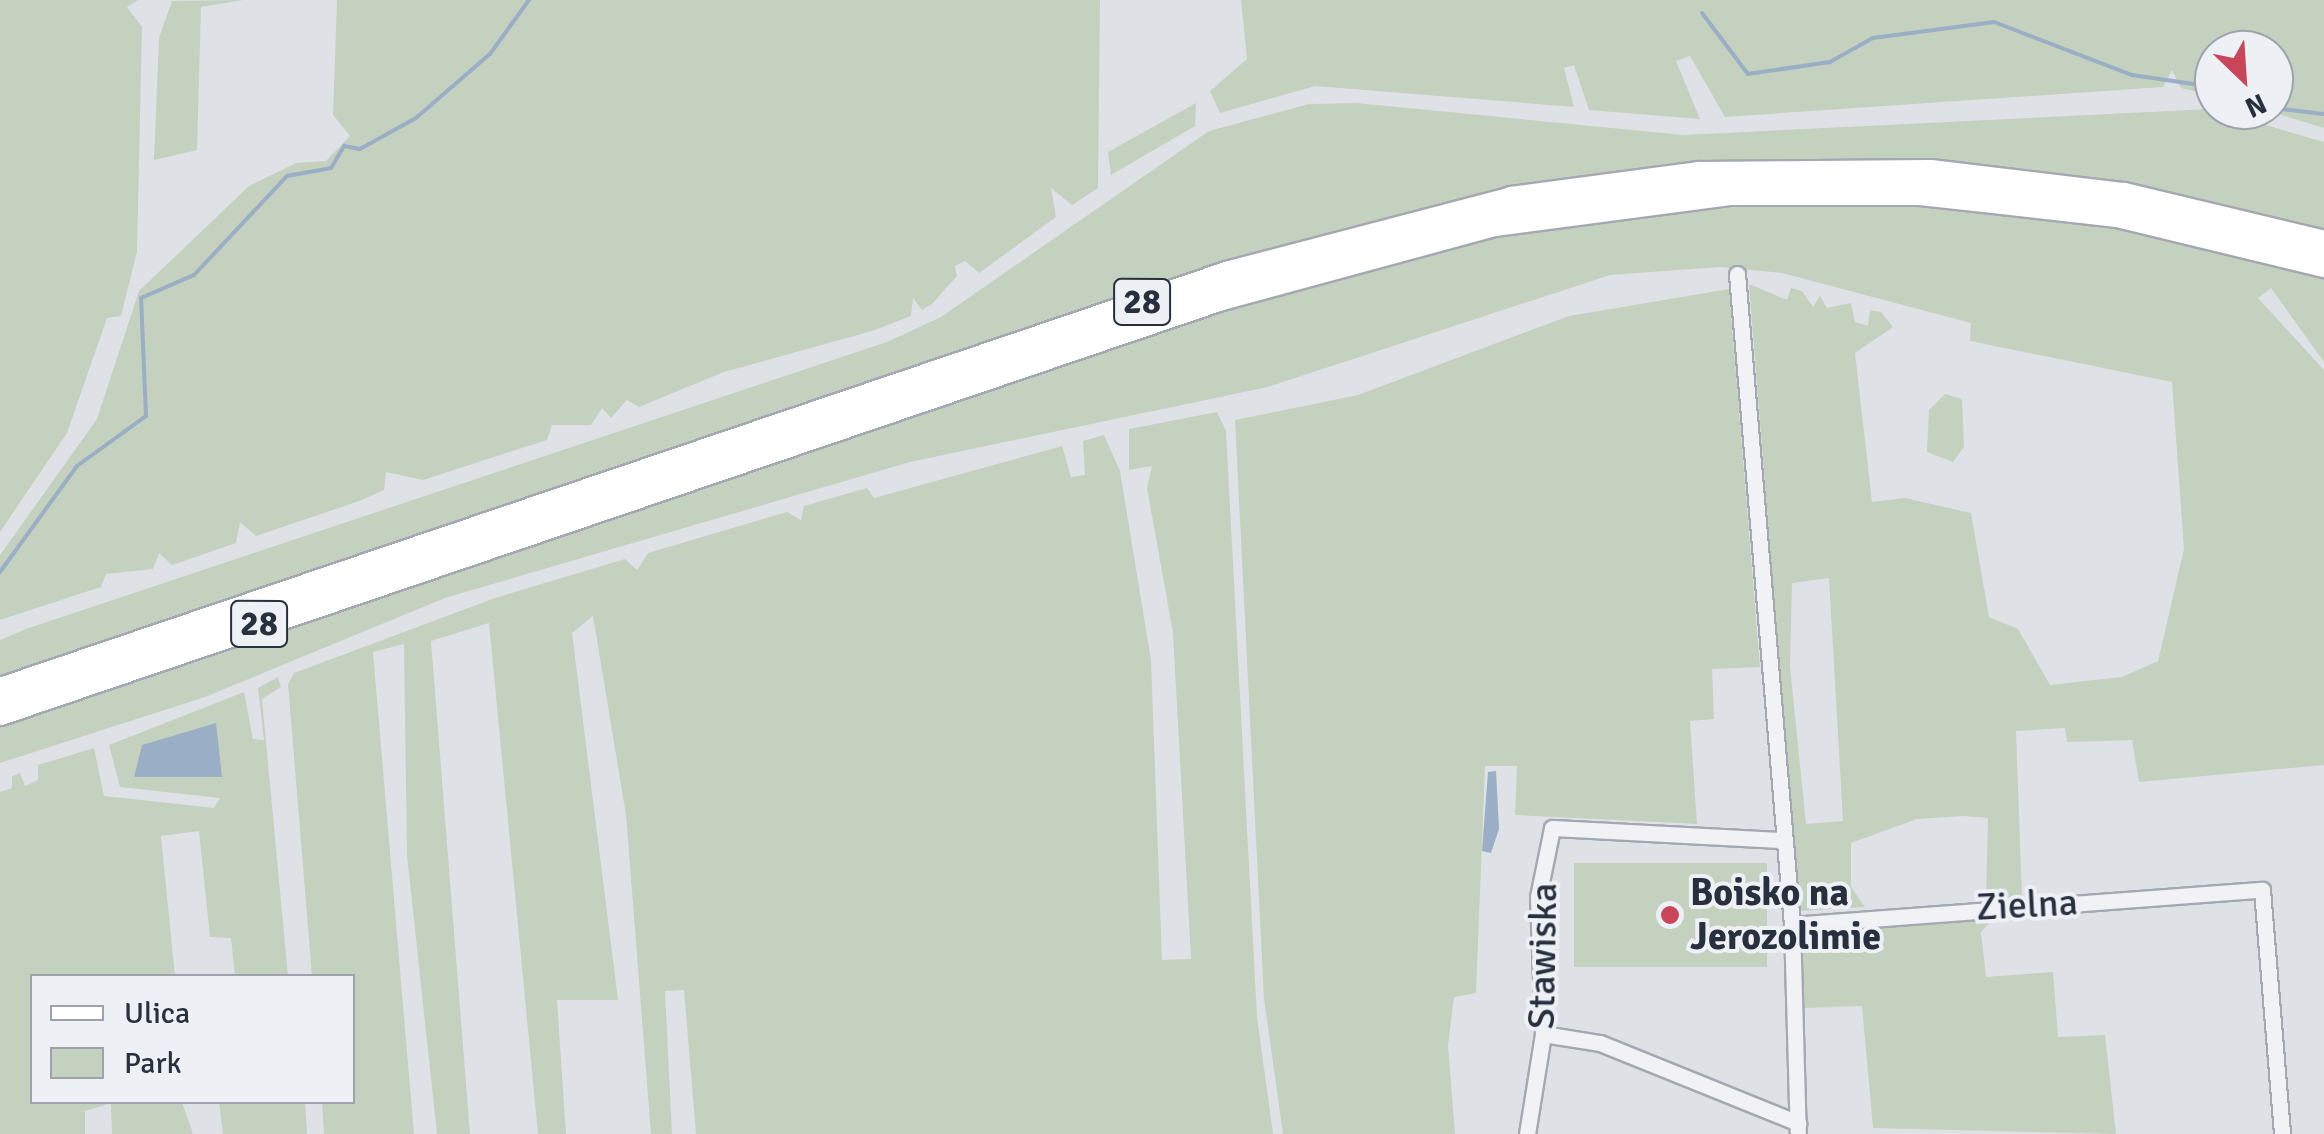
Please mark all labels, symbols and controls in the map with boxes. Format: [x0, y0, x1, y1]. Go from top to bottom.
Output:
north arrow [2194, 30, 2294, 130]
text: N [2240, 86, 2272, 125]
road number: 28 [1112, 272, 1172, 332]
road number: 28 [229, 594, 289, 654]
place label: Boisko na Jerozolimie [1690, 870, 1881, 959]
street label: Zielna [1975, 880, 2079, 930]
street label: Stawiska [1519, 882, 1567, 1030]
marker: Boisko na Jerozolimie [1659, 904, 1681, 926]
legend [30, 974, 355, 1104]
text: Ulica [124, 995, 190, 1032]
text: Park [124, 1045, 182, 1082]

